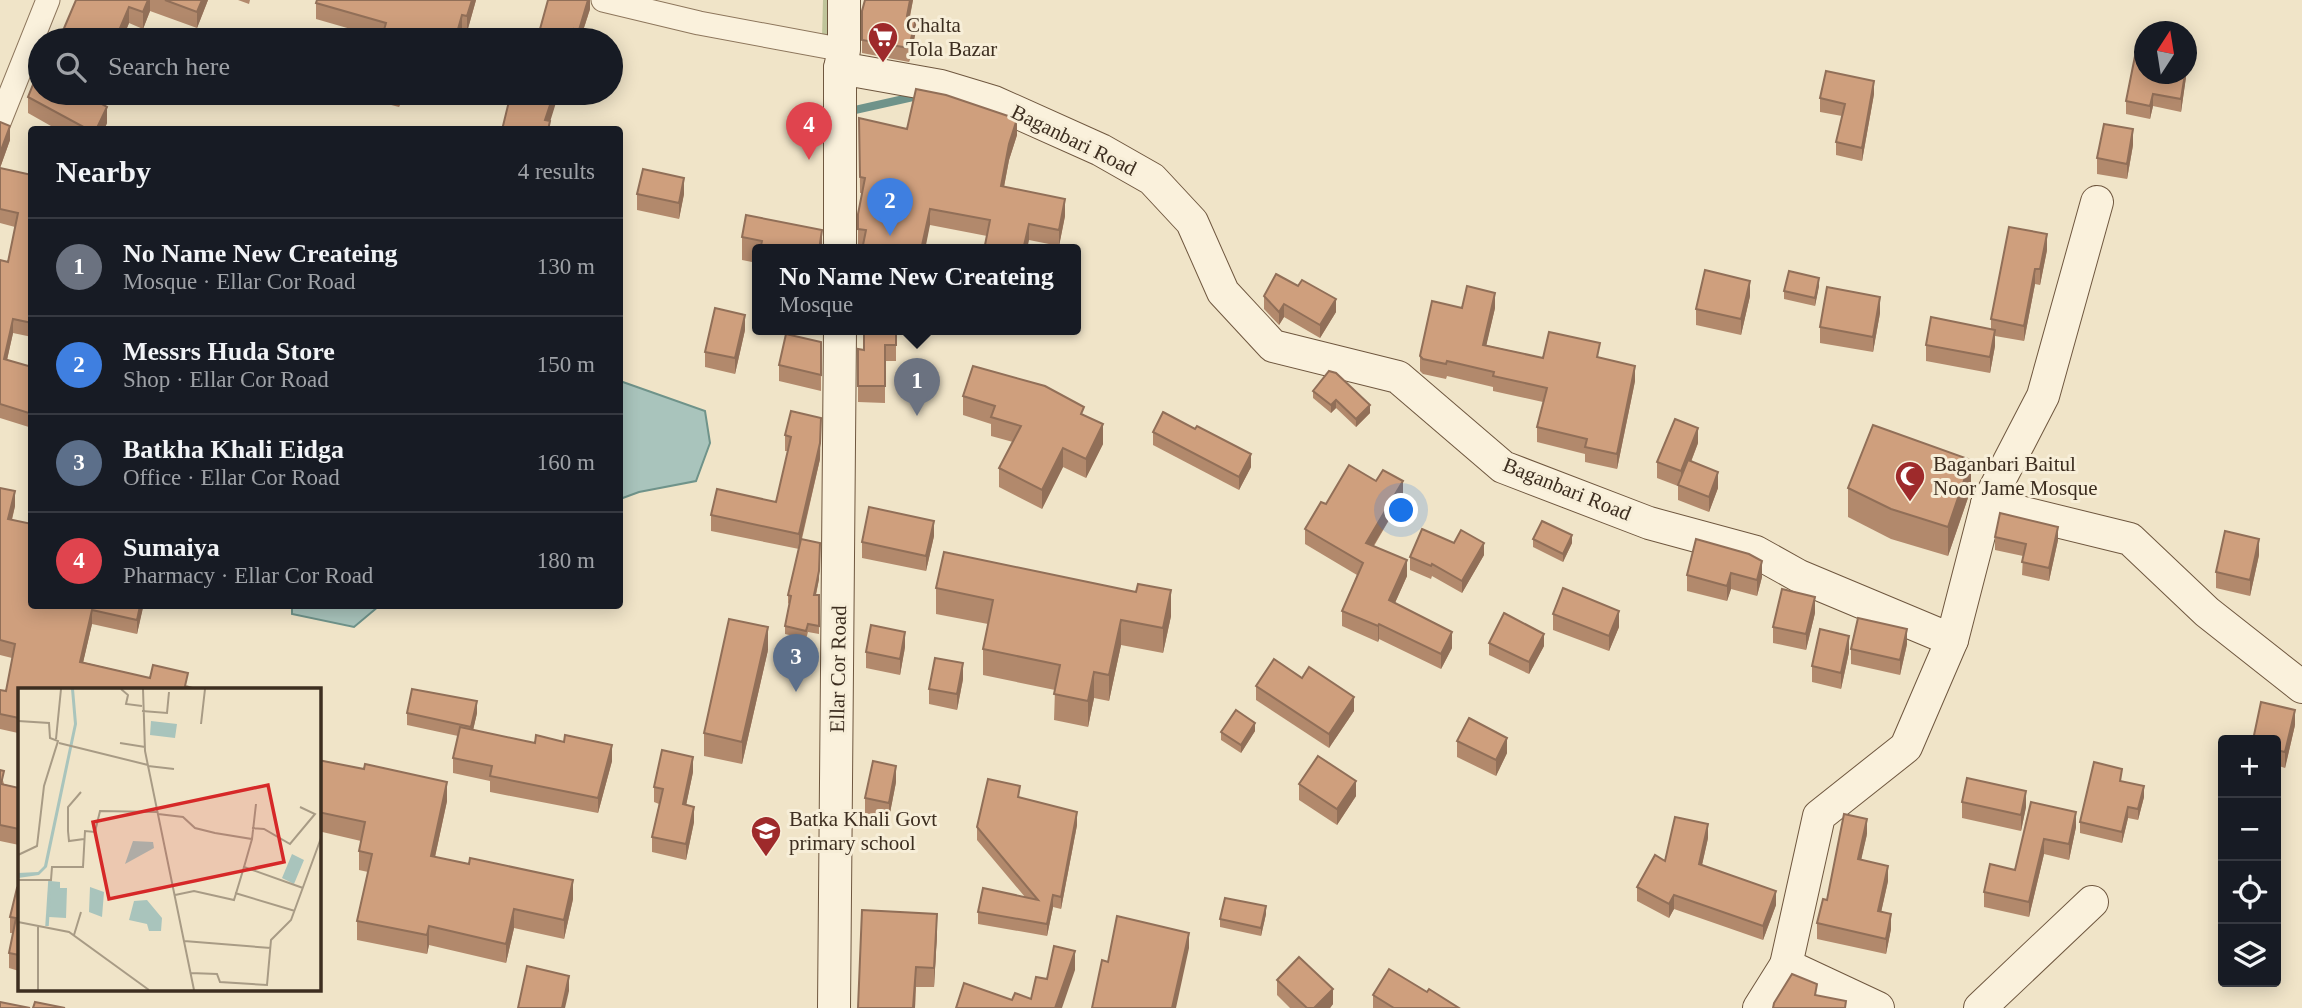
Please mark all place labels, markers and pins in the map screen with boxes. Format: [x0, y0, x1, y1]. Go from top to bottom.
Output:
place label: Chalta Tola Bazar [906, 13, 997, 61]
supermarket icon: Chalta Tola Bazar [866, 20, 900, 64]
pin: 4 [786, 102, 832, 160]
pin: 2 [867, 178, 913, 236]
pin: 1 [894, 358, 940, 416]
place label: Baganbari Baitul Noor Jame Mosque [1933, 452, 2097, 500]
mosque icon: Baganbari Baitul Noor Jame Mosque [1893, 459, 1927, 503]
pin: 3 [773, 634, 819, 692]
place label: Batka Khali Govt primary school [789, 807, 937, 855]
school or university icon: Batka Khali Govt primary school [749, 814, 783, 858]

